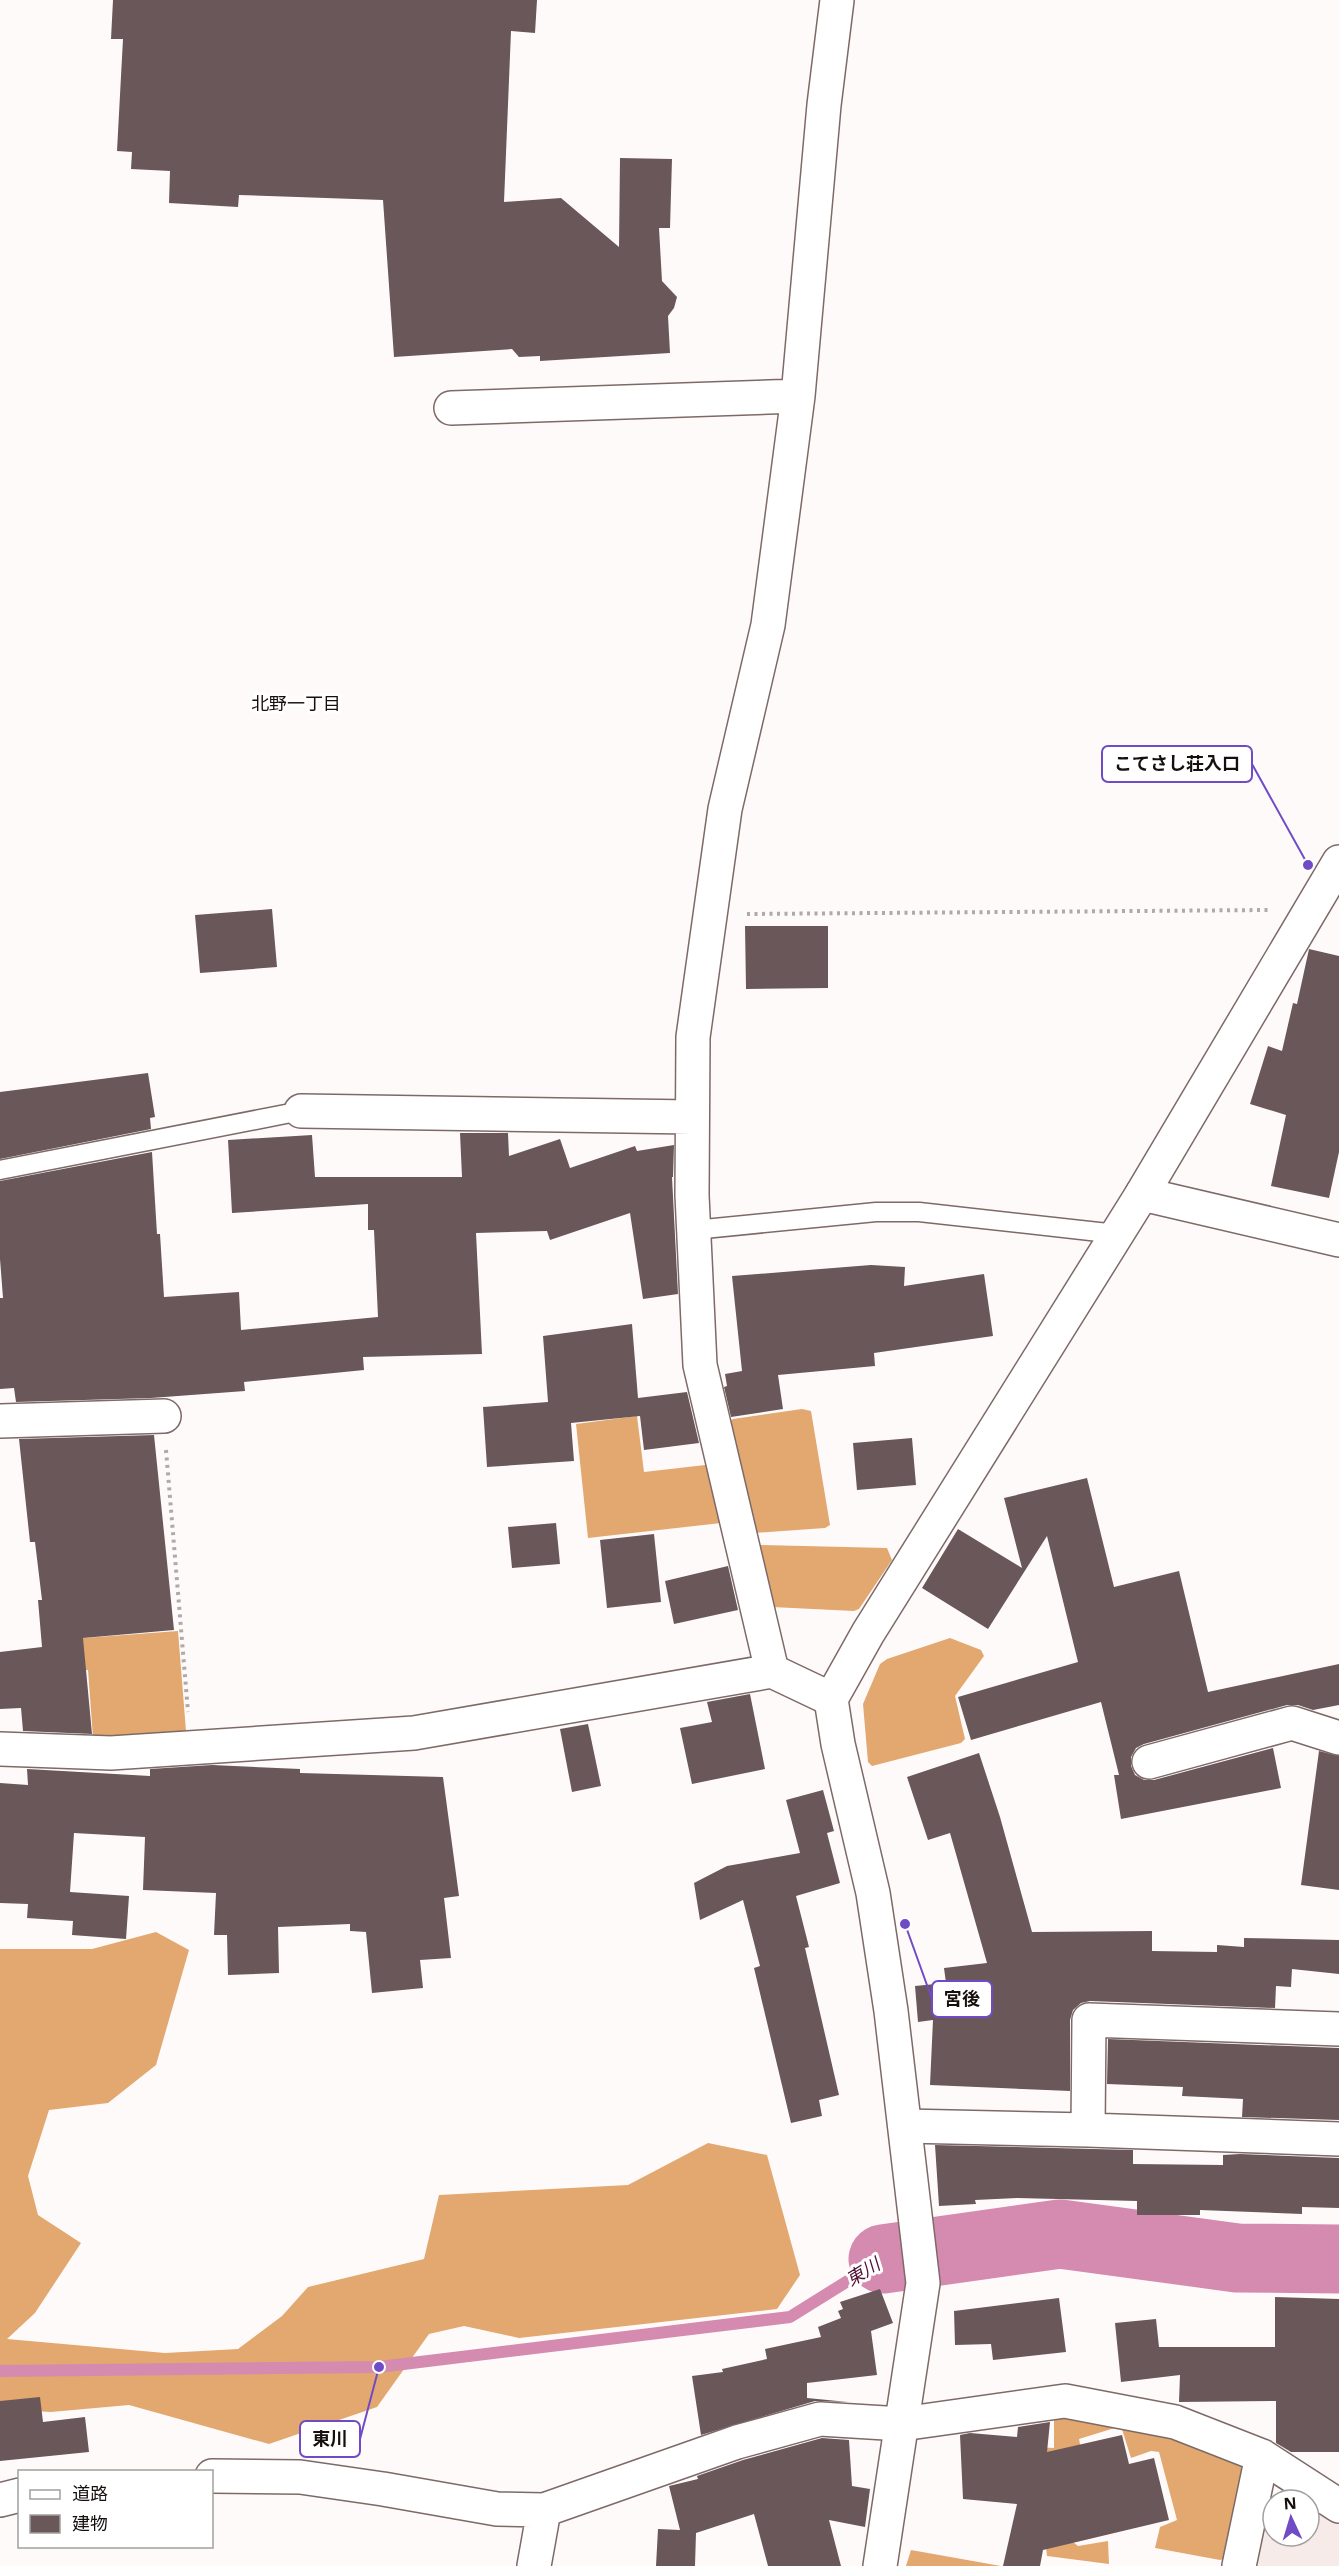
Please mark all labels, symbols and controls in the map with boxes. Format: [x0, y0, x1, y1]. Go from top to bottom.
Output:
district label: 北野一丁目 [251, 691, 341, 715]
callout: こてさし荘入口 [1102, 746, 1252, 782]
text: こてさし荘入口 [1114, 751, 1240, 775]
callout: 宮後 [932, 1981, 992, 2017]
text: 宮後 [944, 1986, 980, 2010]
water label: 東川 [841, 2251, 886, 2291]
callout: 東川 [300, 2421, 360, 2457]
text: 東川 [312, 2426, 348, 2450]
legend [18, 2470, 213, 2548]
text: 道路 [72, 2481, 108, 2505]
north arrow [1261, 2488, 1321, 2548]
text: N [1283, 2492, 1297, 2514]
text: 建物 [72, 2511, 108, 2535]

